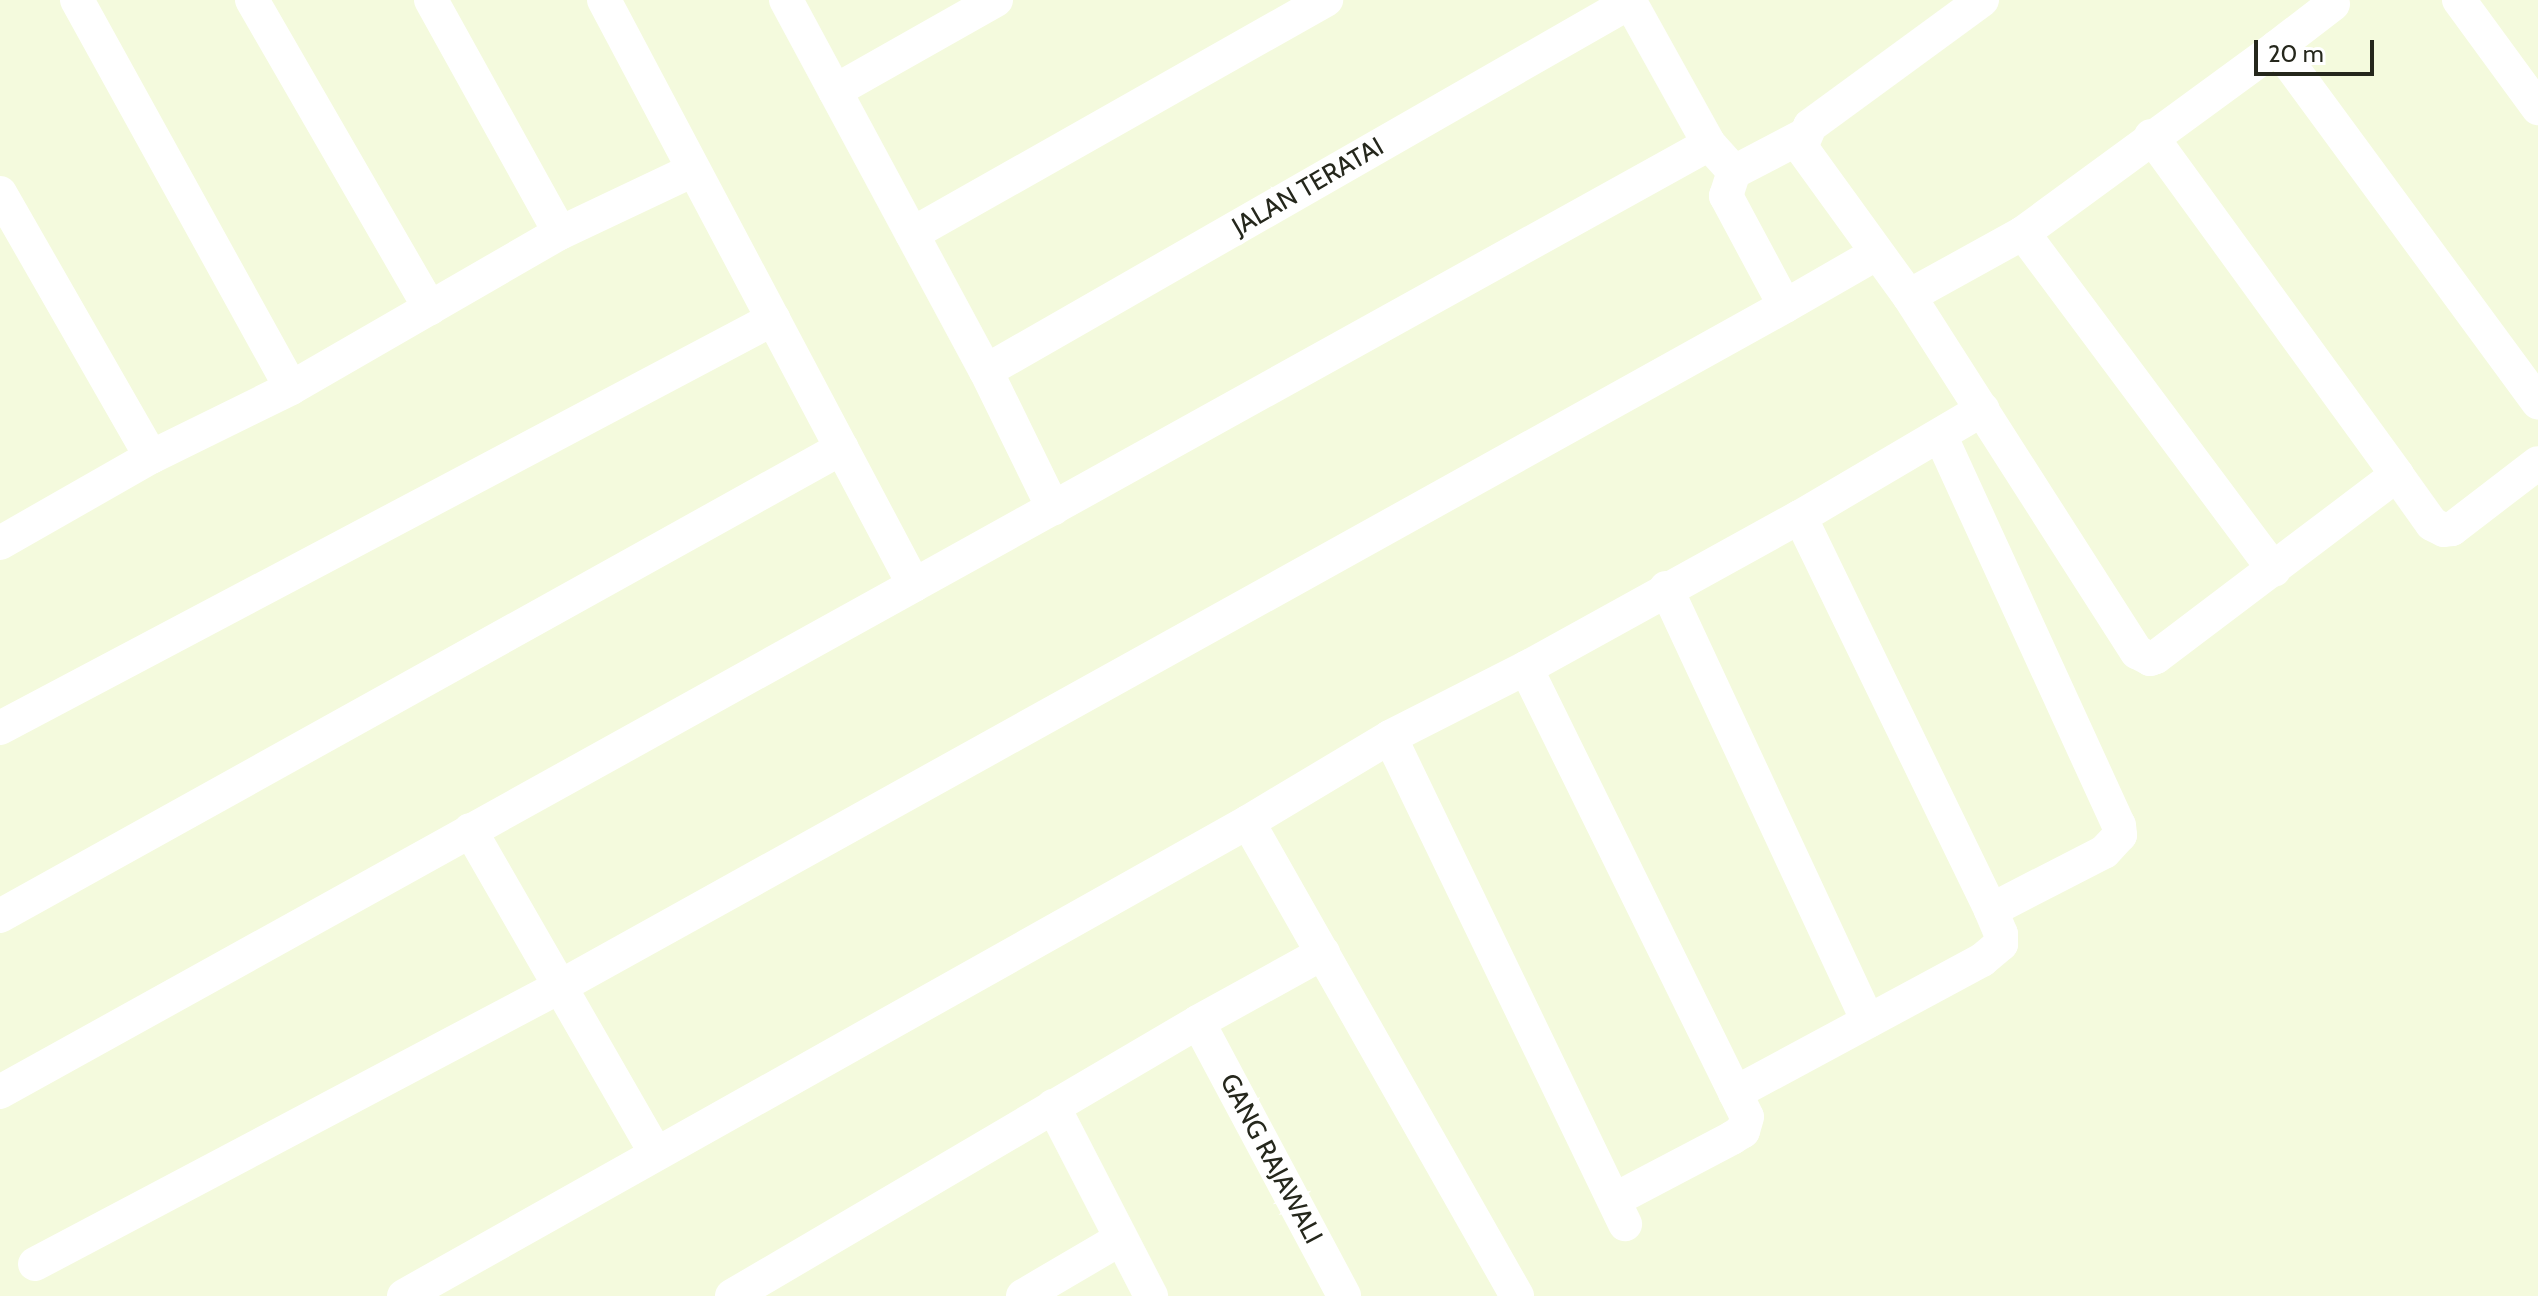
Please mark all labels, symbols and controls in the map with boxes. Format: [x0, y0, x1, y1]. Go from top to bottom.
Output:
scale bar [2258, 24, 2378, 74]
text: 20 m [2268, 39, 2324, 68]
street label: JALAN TERATAI [1227, 131, 1389, 243]
street label: GANG RAJAWALI [1213, 1069, 1329, 1249]

